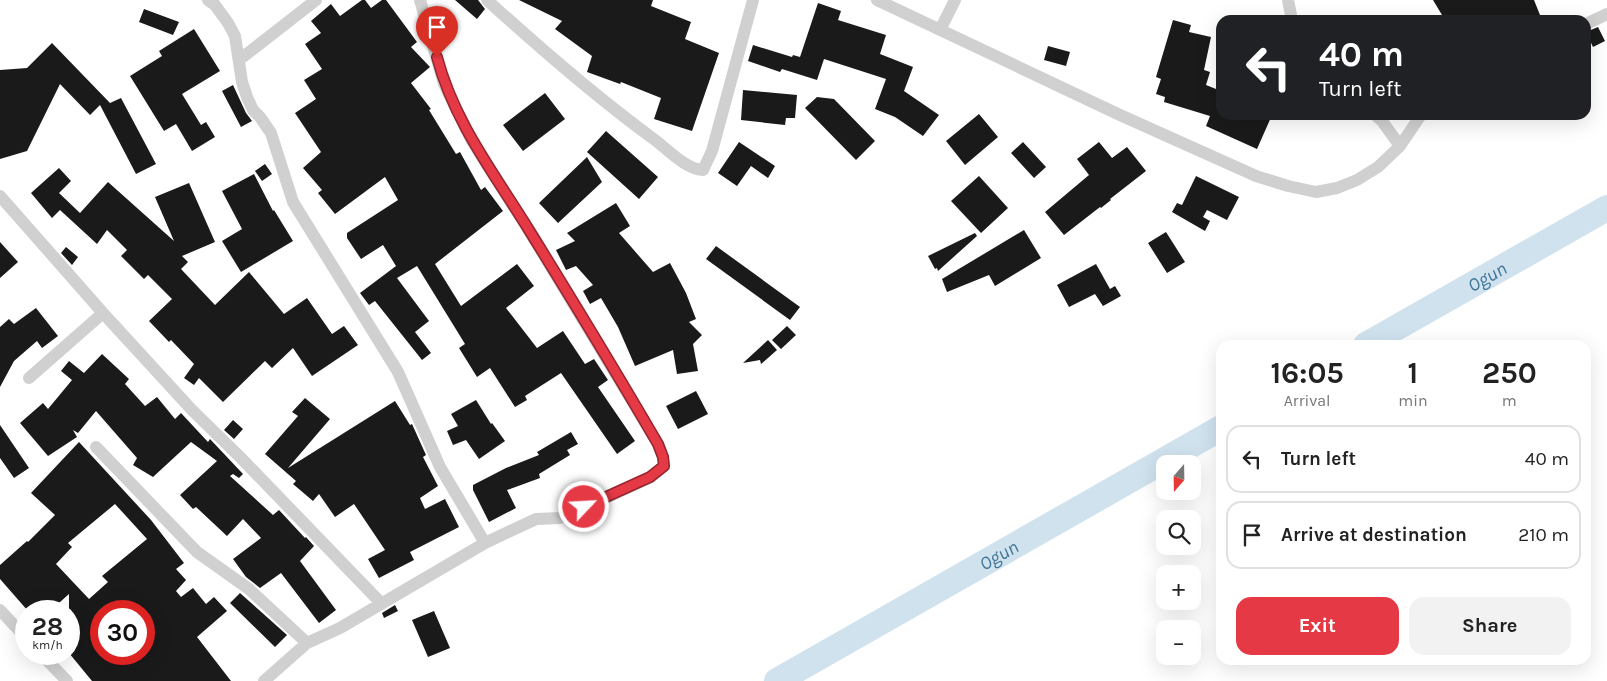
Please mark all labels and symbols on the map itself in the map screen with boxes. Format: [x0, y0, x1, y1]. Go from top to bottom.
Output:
pin [416, 6, 458, 57]
water label: Ogun [1464, 257, 1511, 297]
north arrow [1156, 455, 1201, 500]
position arrow [557, 480, 609, 532]
water label: Ogun [976, 536, 1022, 575]
speed limit sign: 30 [90, 600, 155, 665]

